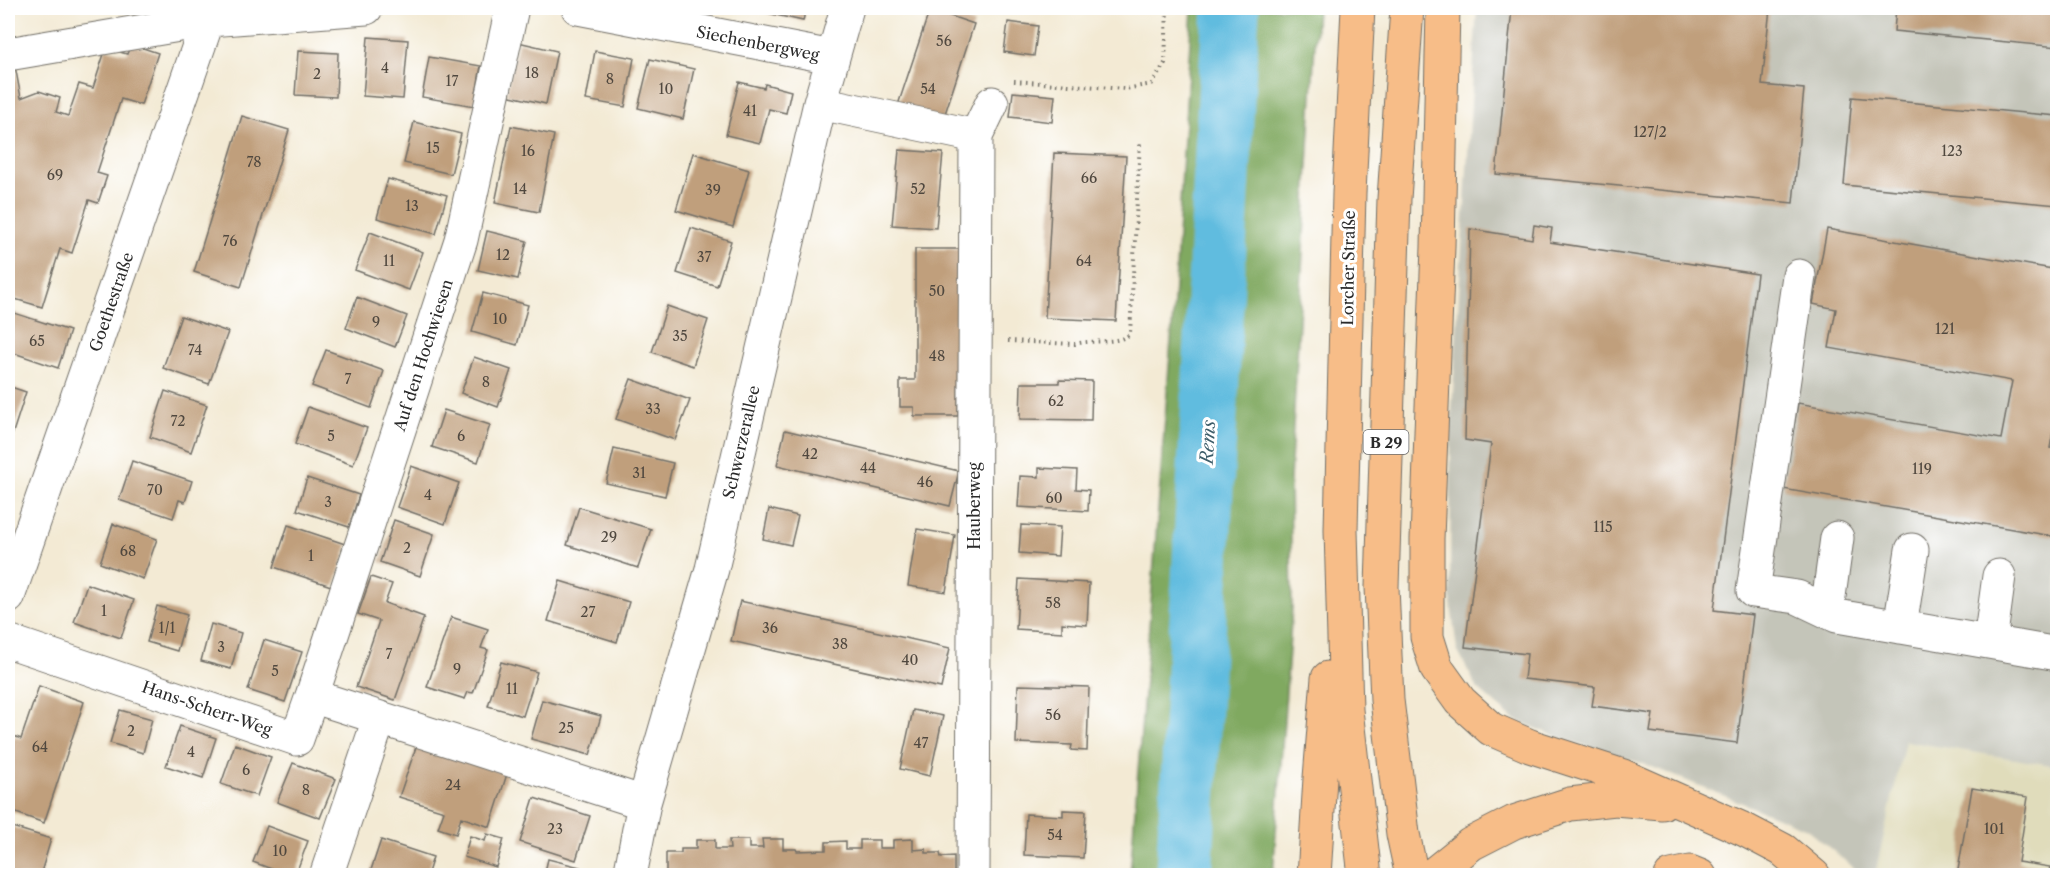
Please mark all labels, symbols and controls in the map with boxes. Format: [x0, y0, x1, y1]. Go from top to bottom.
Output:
street label: Siechenbergweg [695, 21, 822, 65]
house number: 56 [936, 32, 952, 50]
house number: 4 [381, 59, 389, 77]
house number: 18 [525, 64, 539, 82]
house number: 2 [313, 65, 321, 83]
house number: 8 [606, 70, 614, 88]
house number: 17 [446, 72, 458, 90]
house number: 10 [659, 80, 673, 98]
house number: 54 [920, 80, 936, 98]
house number: 41 [743, 102, 757, 120]
house number: 127/2 [1633, 123, 1667, 141]
house number: 15 [426, 139, 440, 157]
house number: 16 [521, 142, 535, 160]
house number: 123 [1941, 142, 1963, 160]
house number: 78 [246, 153, 262, 171]
house number: 69 [47, 166, 63, 184]
house number: 66 [1081, 169, 1097, 187]
house number: 14 [513, 180, 527, 198]
house number: 52 [910, 180, 926, 198]
house number: 39 [705, 181, 721, 199]
house number: 13 [405, 197, 419, 215]
street label: Lorcher Straße [1337, 210, 1359, 326]
house number: 76 [223, 232, 237, 250]
house number: 12 [496, 246, 510, 264]
house number: 37 [697, 248, 711, 266]
street label: Goethestraße [85, 250, 137, 354]
house number: 11 [383, 252, 395, 270]
house number: 64 [1076, 252, 1092, 270]
street label: Auf den Hochwiesen [389, 276, 457, 434]
house number: 50 [929, 282, 945, 300]
house number: 10 [493, 310, 507, 328]
house number: 9 [372, 313, 380, 331]
house number: 121 [1935, 320, 1955, 338]
house number: 35 [672, 327, 688, 345]
house number: 65 [29, 332, 45, 350]
house number: 74 [188, 341, 202, 359]
house number: 48 [929, 347, 945, 365]
house number: 7 [345, 370, 352, 388]
house number: 8 [482, 373, 490, 391]
street label: Schwerzerallee [718, 383, 764, 501]
house number: 62 [1048, 392, 1064, 410]
house number: 33 [645, 400, 661, 418]
house number: 72 [171, 412, 185, 430]
water label: Rems [1196, 419, 1220, 467]
house number: 5 [327, 427, 335, 445]
house number: 6 [457, 427, 465, 445]
road number: B 29 [1364, 430, 1408, 454]
house number: 42 [802, 445, 818, 463]
house number: 44 [860, 459, 876, 477]
house number: 119 [1912, 460, 1932, 478]
street label: Hauberweg [964, 462, 984, 550]
house number: 31 [632, 464, 646, 482]
house number: 46 [917, 473, 933, 491]
house number: 70 [147, 481, 163, 499]
house number: 4 [424, 486, 432, 504]
house number: 60 [1045, 489, 1063, 507]
house number: 3 [324, 493, 332, 511]
house number: 115 [1593, 518, 1613, 536]
house number: 29 [601, 528, 617, 546]
house number: 2 [403, 539, 411, 557]
house number: 68 [120, 542, 136, 560]
house number: 1 [308, 547, 314, 565]
house number: 58 [1045, 594, 1061, 612]
house number: 1 [101, 602, 107, 620]
house number: 27 [581, 603, 596, 621]
house number: 1/1 [159, 619, 176, 637]
house number: 36 [762, 619, 778, 637]
house number: 38 [832, 635, 848, 653]
house number: 3 [217, 638, 225, 656]
house number: 7 [386, 645, 393, 663]
house number: 40 [902, 651, 919, 669]
house number: 9 [453, 660, 461, 678]
house number: 5 [271, 662, 279, 680]
street label: Hans-Scherr-Weg [139, 676, 275, 740]
house number: 11 [506, 680, 518, 698]
house number: 56 [1045, 706, 1061, 724]
house number: 25 [558, 719, 574, 737]
house number: 2 [127, 722, 135, 740]
house number: 47 [914, 734, 929, 752]
house number: 64 [32, 738, 48, 756]
house number: 4 [187, 743, 195, 761]
house number: 6 [242, 761, 250, 779]
house number: 24 [445, 776, 461, 794]
house number: 8 [302, 781, 310, 799]
house number: 23 [547, 820, 563, 838]
house number: 101 [1984, 820, 2004, 838]
house number: 54 [1047, 826, 1063, 844]
house number: 10 [273, 842, 287, 860]

